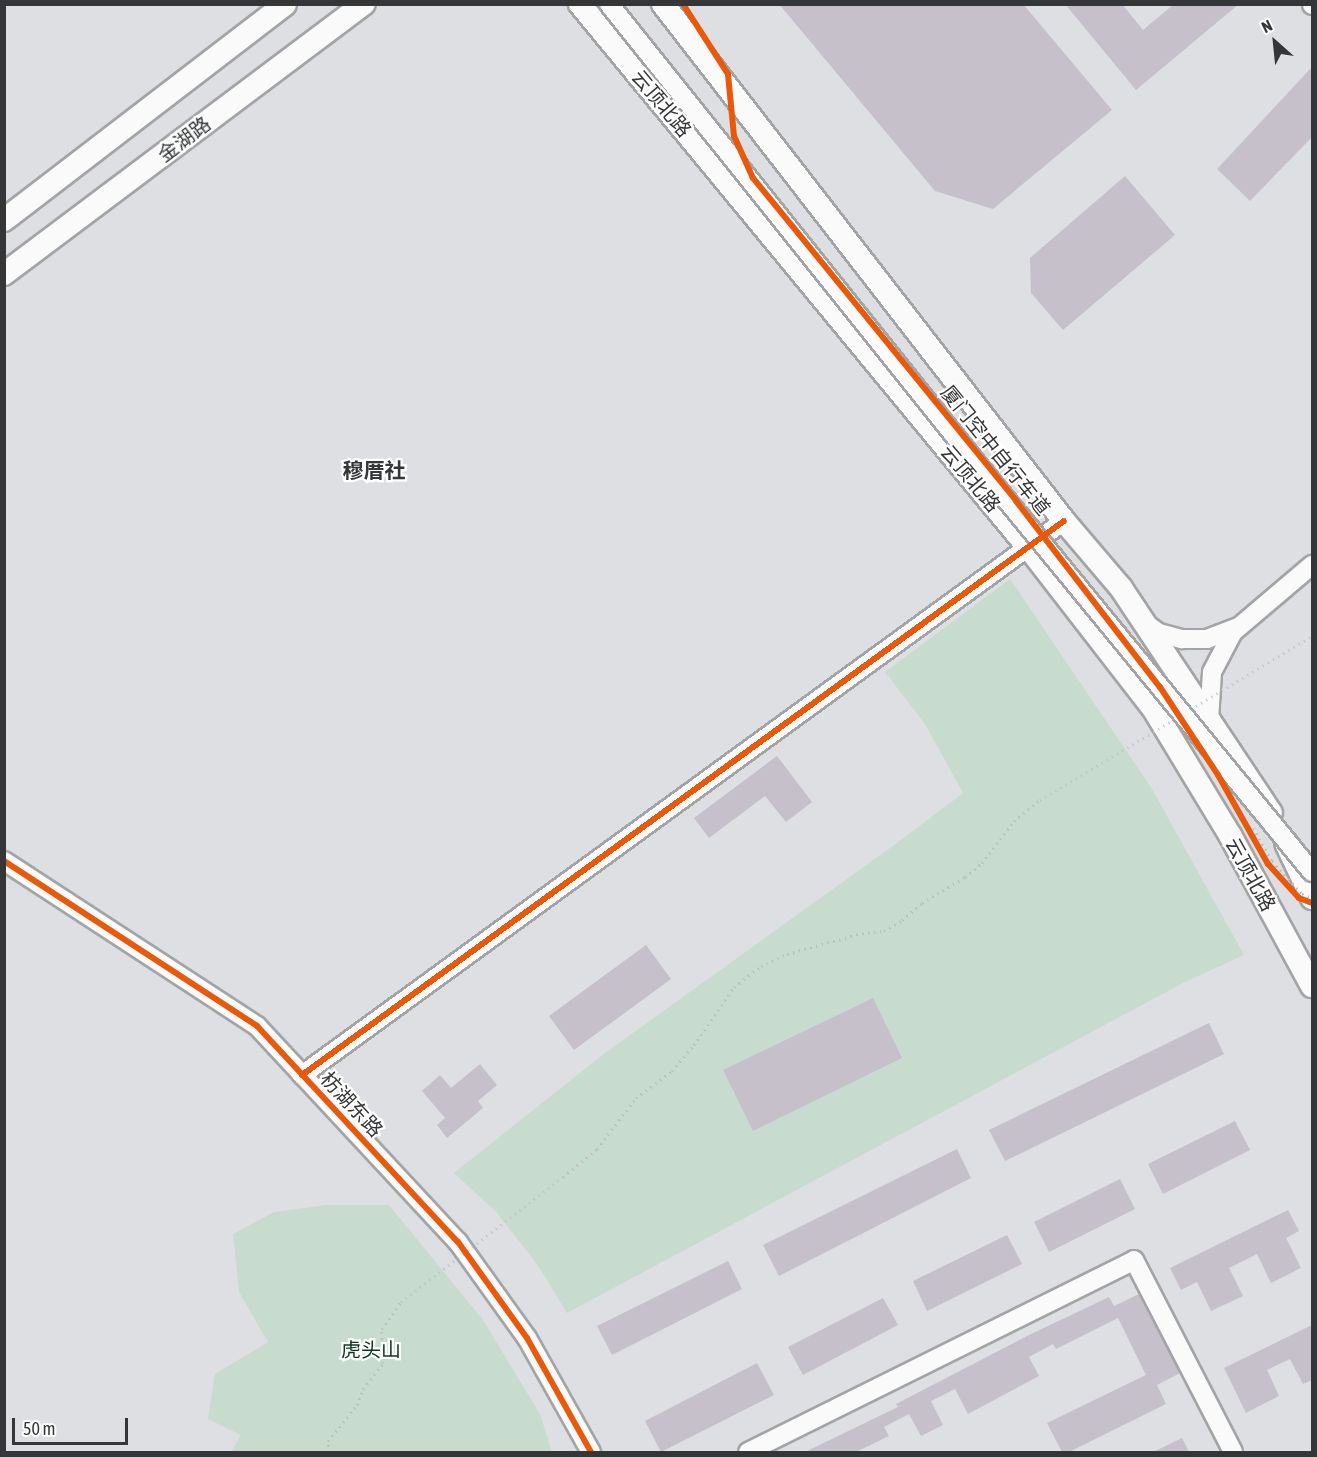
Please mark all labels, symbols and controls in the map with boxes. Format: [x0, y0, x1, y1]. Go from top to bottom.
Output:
north arrow [1245, 12, 1305, 72]
text: N [1259, 16, 1275, 36]
street label: 云顶北路 [627, 65, 697, 141]
street label: 金湖路 [153, 111, 215, 167]
street label: 厦门空中自行车道 [936, 380, 1056, 520]
street label: 云顶北路 [936, 440, 1006, 516]
district label: 穆厝社 [343, 457, 405, 483]
street label: 云顶北路 [1221, 833, 1281, 915]
street label: 枋湖东路 [316, 1067, 388, 1141]
park label: 虎头山 [341, 1337, 401, 1361]
scale bar [15, 1406, 130, 1444]
text: 50 m [23, 1418, 55, 1439]

